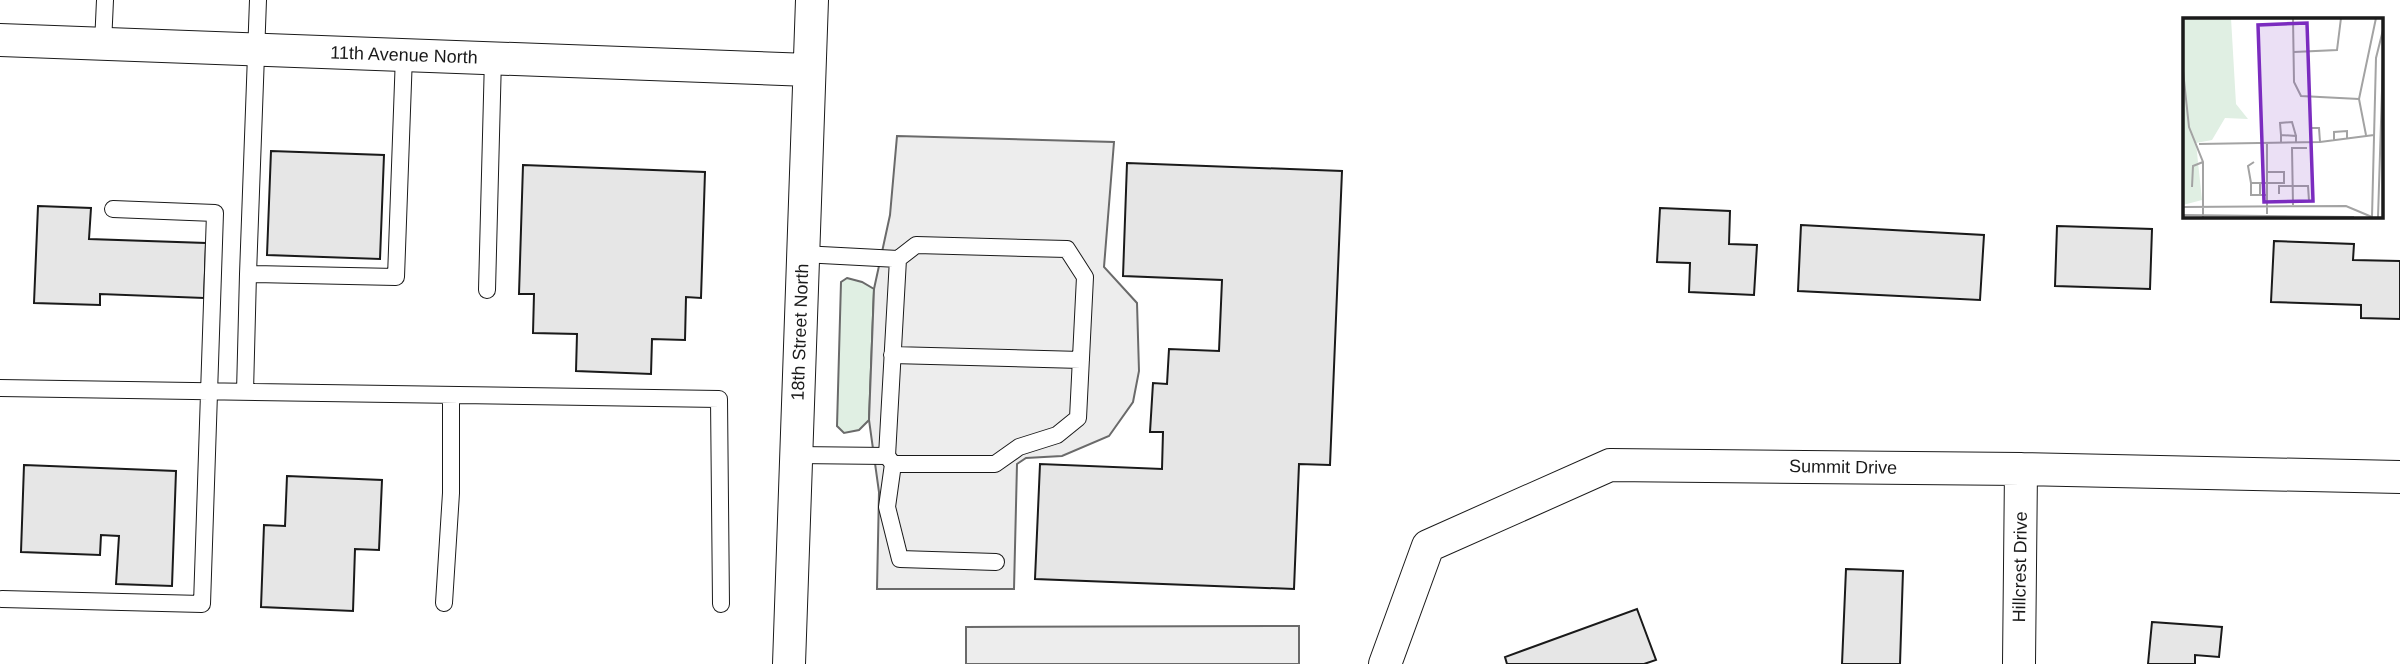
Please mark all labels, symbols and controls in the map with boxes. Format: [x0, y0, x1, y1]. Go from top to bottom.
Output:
inset map [2183, 18, 2382, 217]
street label: 11th Avenue North [330, 42, 478, 68]
street label: 18th Street North [788, 263, 812, 401]
street label: Summit Drive [1789, 456, 1897, 478]
street label: Hillcrest Drive [2009, 511, 2031, 623]

